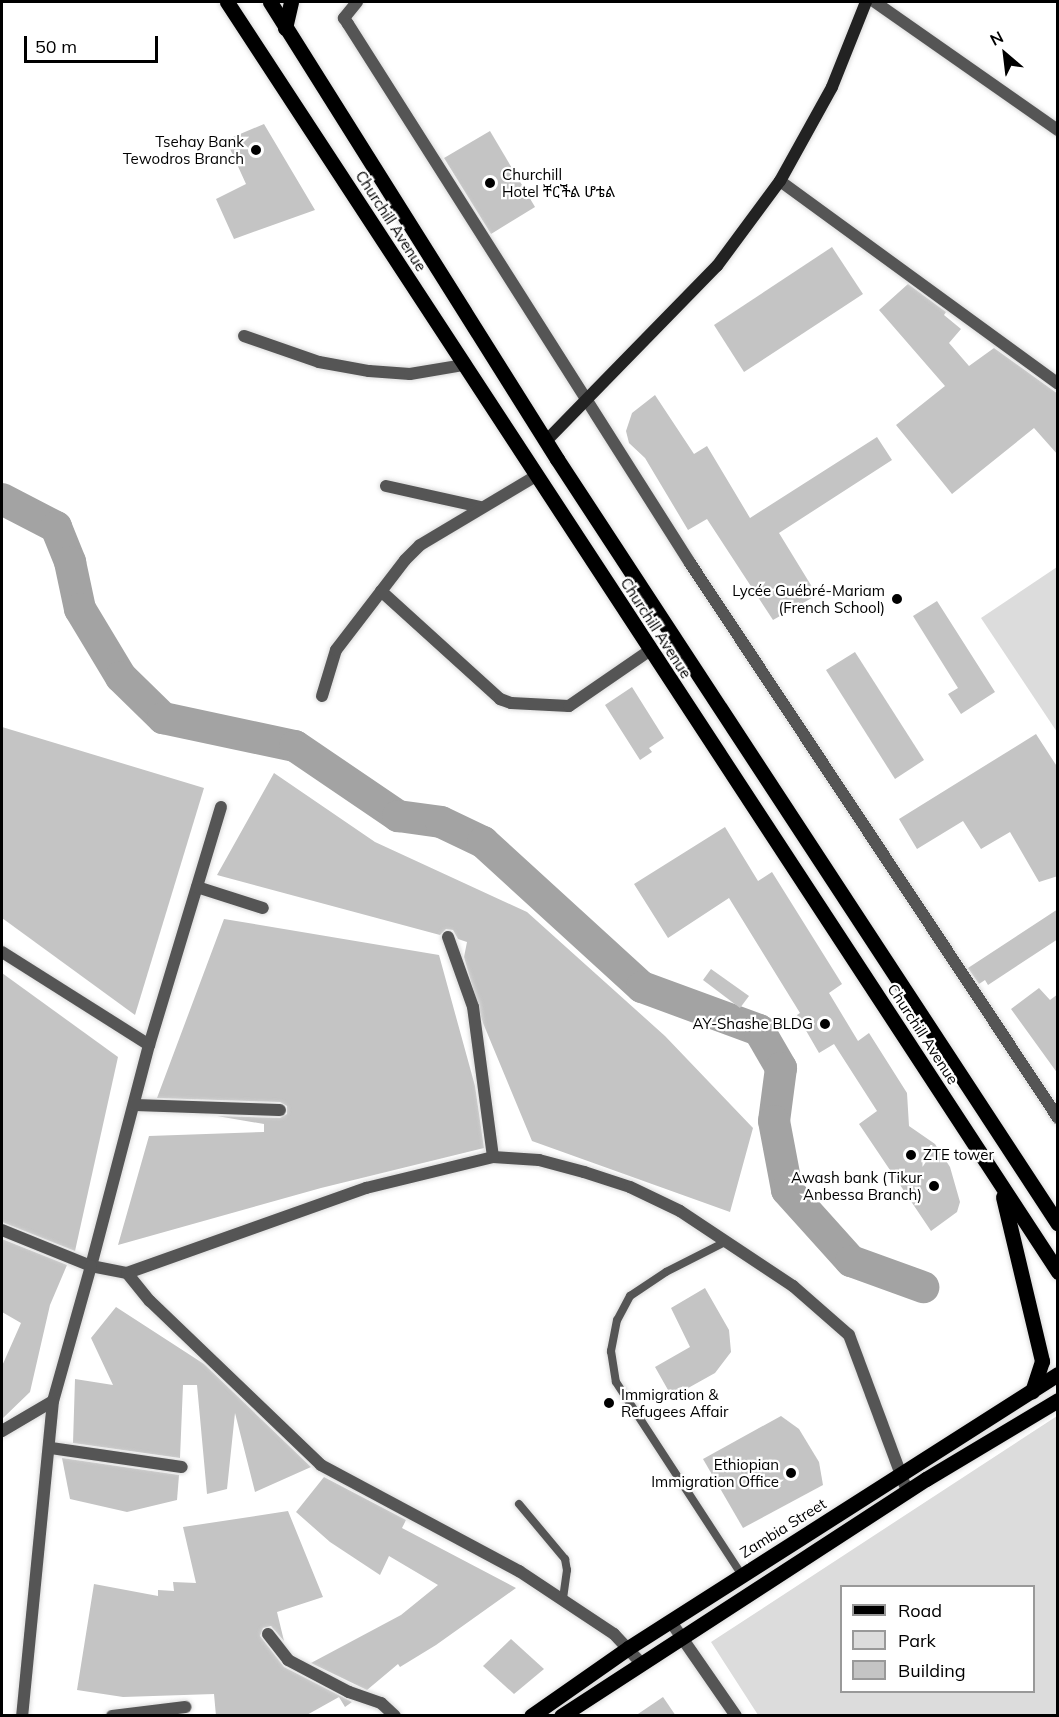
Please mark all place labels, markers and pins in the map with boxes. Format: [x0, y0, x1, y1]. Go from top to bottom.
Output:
place label: Tsehay Bank Tewodros Branch [123, 132, 244, 167]
marker: Tsehay Bank Tewodros Branch [249, 143, 263, 157]
place label: Churchill Hotel ቸርችል ሆቴል [502, 165, 615, 200]
marker: Churchill Hotel ቸርችል ሆቴል [483, 176, 497, 190]
place label: Lycée Guébré-Mariam (French School) [732, 581, 885, 616]
marker: Lycée Guébré-Mariam (French School) [890, 592, 904, 606]
place label: AY-Shashe BLDG [692, 1015, 813, 1033]
marker: AY-Shashe BLDG [818, 1017, 832, 1031]
place label: ZTE tower [923, 1146, 994, 1164]
marker: ZTE tower [904, 1148, 918, 1162]
place label: Awash bank (Tikur Anbessa Branch) [791, 1168, 922, 1203]
marker: Awash bank (Tikur Anbessa Branch) [927, 1179, 941, 1193]
place label: Immigration & Refugees Affair [621, 1385, 729, 1420]
marker: Immigration & Refugees Affair [602, 1396, 616, 1410]
place label: Ethiopian Immigration Office [651, 1455, 779, 1490]
marker: Ethiopian Immigration Office [784, 1466, 798, 1480]

